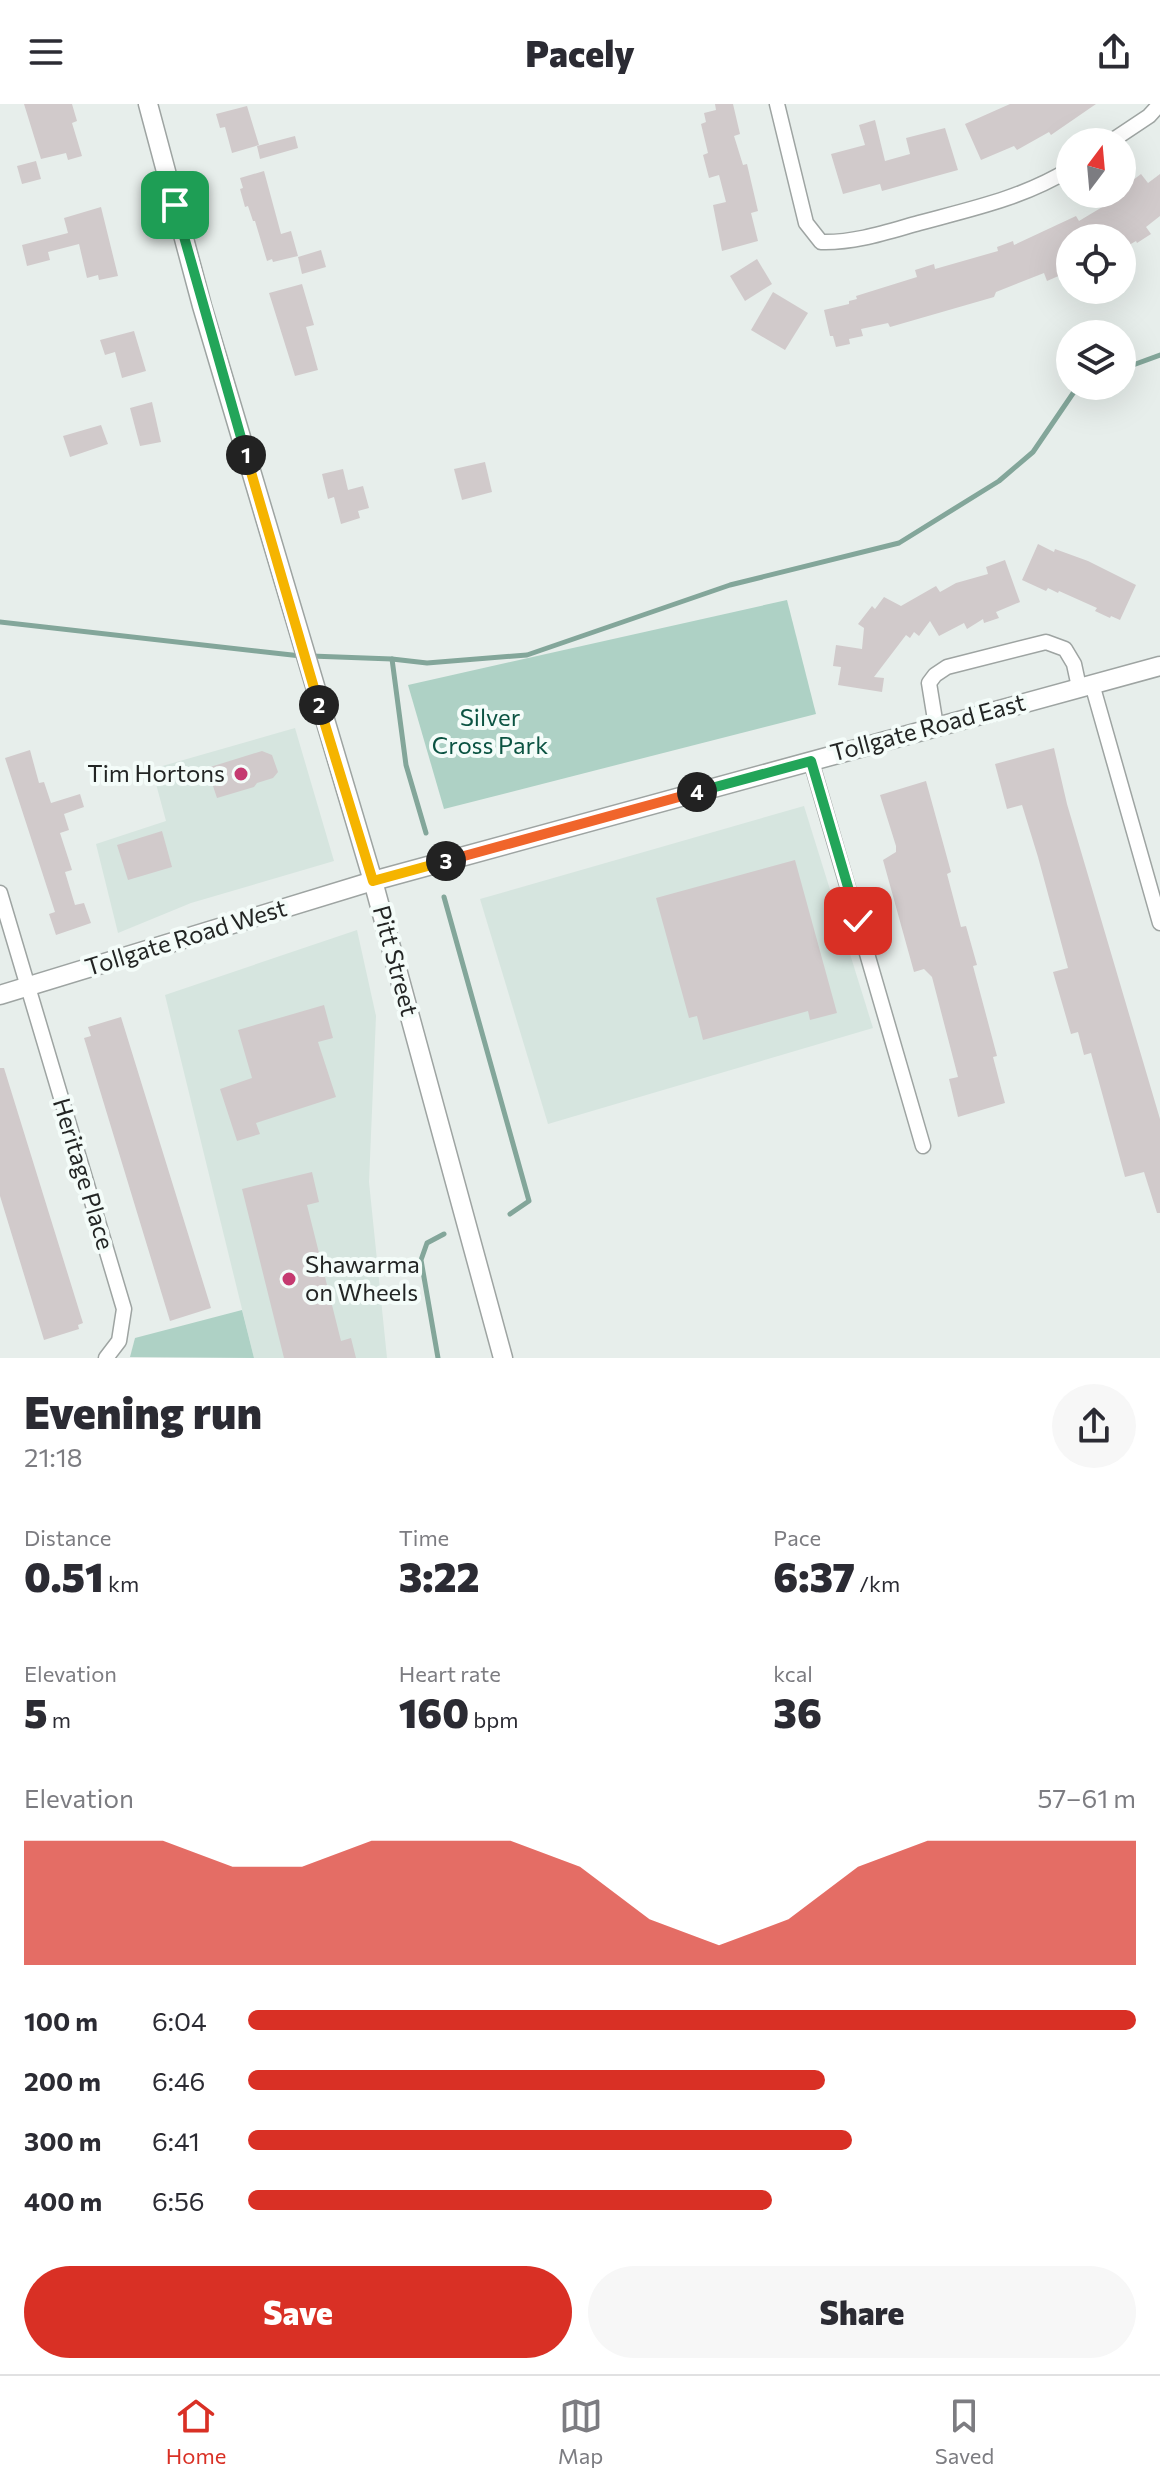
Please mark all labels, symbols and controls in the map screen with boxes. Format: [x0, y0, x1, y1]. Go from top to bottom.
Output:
icon: menu [24, 30, 68, 74]
text: Pacely [525, 30, 635, 74]
icon: share [1092, 30, 1136, 74]
north arrow [1056, 128, 1136, 208]
map controls [1056, 128, 1136, 400]
pin [141, 171, 209, 239]
icon: arrive [153, 183, 197, 227]
button: locate [1056, 224, 1136, 304]
button: layers [1056, 320, 1136, 400]
pin: 1 [226, 435, 266, 475]
text: 1 [241, 441, 251, 468]
pin: 2 [299, 685, 339, 725]
street label: Tollgate Road East [827, 687, 1028, 767]
text: 2 [313, 691, 325, 718]
park label: Silver Cross Park [432, 702, 548, 759]
place label: Tim Hortons [87, 758, 225, 787]
marker: Tim Hortons [232, 765, 250, 783]
pin: 4 [677, 772, 717, 812]
text: 4 [690, 778, 704, 805]
pin: 3 [426, 841, 466, 881]
text: 3 [440, 847, 452, 874]
pin [824, 887, 892, 955]
street label: Tollgate Road West [81, 892, 290, 981]
icon: check [836, 899, 880, 943]
street label: Pitt Street [368, 902, 425, 1019]
street label: Heritage Place [48, 1094, 121, 1253]
place label: Shawarma on Wheels [305, 1249, 420, 1306]
marker: Shawarma on Wheels [280, 1270, 298, 1288]
text: Evening run [24, 1384, 262, 1438]
button: share [1052, 1384, 1136, 1468]
text: 21:18 [24, 1441, 83, 1472]
text: Distance [24, 1524, 111, 1551]
text: Time [399, 1524, 449, 1551]
text: Pace [773, 1524, 821, 1551]
text: 0.51 [24, 1551, 104, 1600]
text: 3:22 [399, 1551, 480, 1600]
text: 6:37 [773, 1551, 855, 1600]
text: km [104, 1570, 139, 1597]
text: /km [855, 1570, 900, 1597]
text: Elevation [24, 1660, 117, 1687]
text: Heart rate [399, 1660, 501, 1687]
text: kcal [773, 1660, 813, 1687]
text: 5 [24, 1687, 48, 1736]
text: 160 [399, 1687, 469, 1736]
text: 36 [773, 1687, 822, 1736]
text: m [48, 1706, 71, 1733]
text: bpm [469, 1706, 519, 1733]
text: Elevation [24, 1782, 134, 1813]
text: 57–61 m [1037, 1782, 1136, 1813]
text: 100 m [24, 2005, 98, 2036]
text: 6:04 [152, 2005, 206, 2036]
text: 200 m [24, 2065, 101, 2096]
text: 6:46 [152, 2065, 205, 2096]
text: 300 m [24, 2125, 101, 2156]
text: 6:41 [152, 2125, 200, 2156]
text: 400 m [24, 2185, 102, 2216]
text: 6:56 [152, 2185, 205, 2216]
button: Save [24, 2266, 572, 2358]
button: Share [588, 2266, 1136, 2358]
tab: Home [166, 2394, 226, 2469]
tab: Map [558, 2394, 603, 2469]
tab: Saved [935, 2394, 994, 2469]

